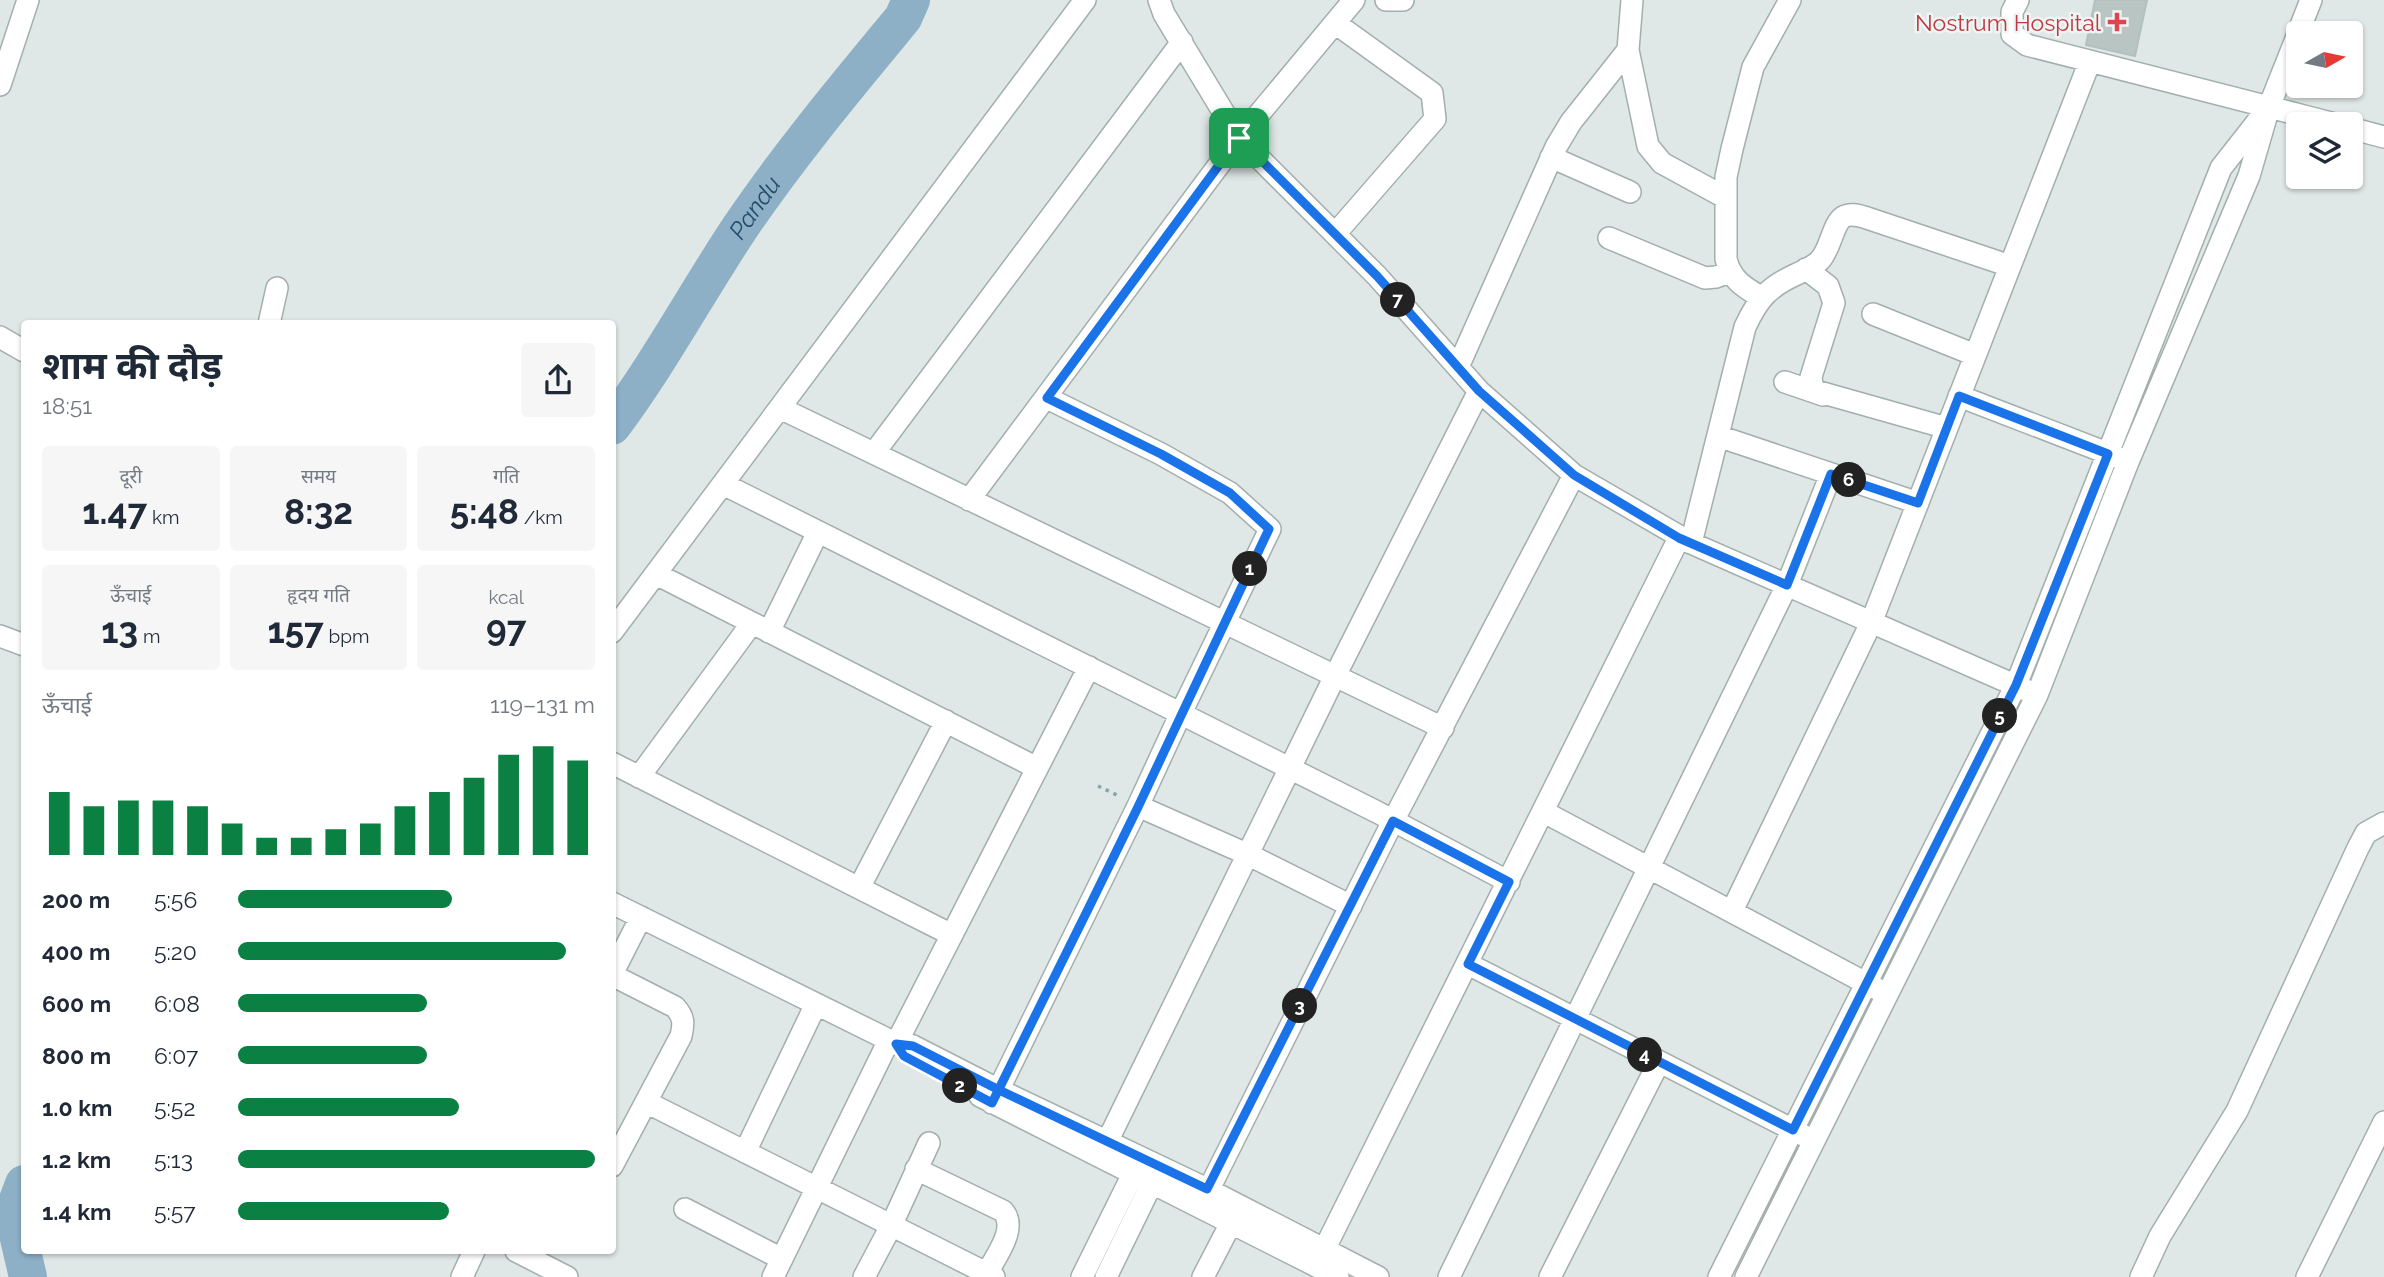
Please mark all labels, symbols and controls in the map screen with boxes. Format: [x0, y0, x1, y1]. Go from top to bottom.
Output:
place label: Nostrum Hospital [1915, 9, 2102, 36]
marker: Nostrum Hospital [2107, 12, 2127, 32]
north arrow [2286, 21, 2362, 98]
map controls [2286, 21, 2363, 189]
pin [1209, 108, 1269, 168]
button: layers [2286, 112, 2363, 189]
icon: arrive [1220, 119, 1258, 157]
water label: Pandu [722, 170, 786, 244]
pin: 7 [1380, 282, 1416, 318]
text: 7 [1392, 288, 1403, 310]
text: शाम की दौड़ [42, 343, 222, 388]
button: share [521, 343, 595, 417]
text: 18:51 [42, 392, 92, 419]
pin: 6 [1832, 462, 1867, 498]
text: दूरी [119, 465, 142, 487]
text: समय [301, 465, 336, 487]
text: गति [493, 465, 519, 487]
text: 6 [1843, 468, 1854, 490]
text: 1.47 [82, 491, 147, 532]
text: 8:32 [284, 491, 353, 532]
text: 5:48 [450, 491, 519, 532]
text: km [147, 506, 179, 528]
text: /km [519, 506, 563, 528]
pin: 1 [1232, 552, 1268, 586]
text: 1 [1245, 557, 1254, 579]
text: ऊँचाई [110, 584, 151, 606]
text: हृदय गति [287, 584, 350, 606]
text: kcal [488, 586, 524, 608]
text: 97 [486, 608, 526, 649]
text: 13 [101, 610, 138, 651]
text: 157 [267, 610, 324, 651]
text: m [138, 625, 160, 647]
text: bpm [324, 625, 370, 647]
text: ऊँचाई [42, 691, 92, 718]
text: 119–131 m [490, 691, 595, 718]
pin: 5 [1982, 698, 2018, 734]
text: 5 [1994, 704, 2005, 726]
text: 200 m [42, 886, 110, 913]
text: 5:56 [154, 886, 197, 913]
text: 400 m [42, 938, 110, 965]
text: 5:20 [154, 938, 197, 965]
pin: 3 [1282, 988, 1318, 1024]
text: 600 m [42, 990, 111, 1017]
text: 6:08 [154, 990, 200, 1017]
text: 3 [1294, 994, 1305, 1016]
pin: 4 [1628, 1038, 1662, 1072]
text: 800 m [42, 1042, 111, 1069]
text: 6:07 [154, 1042, 198, 1069]
text: 4 [1639, 1043, 1650, 1065]
pin: 2 [942, 1068, 978, 1104]
text: 2 [954, 1074, 965, 1096]
text: 1.0 km [42, 1094, 112, 1121]
text: 5:52 [154, 1094, 195, 1121]
text: 1.2 km [42, 1146, 111, 1173]
text: 5:13 [154, 1146, 193, 1173]
text: 1.4 km [42, 1198, 111, 1225]
text: 5:57 [154, 1198, 196, 1225]

